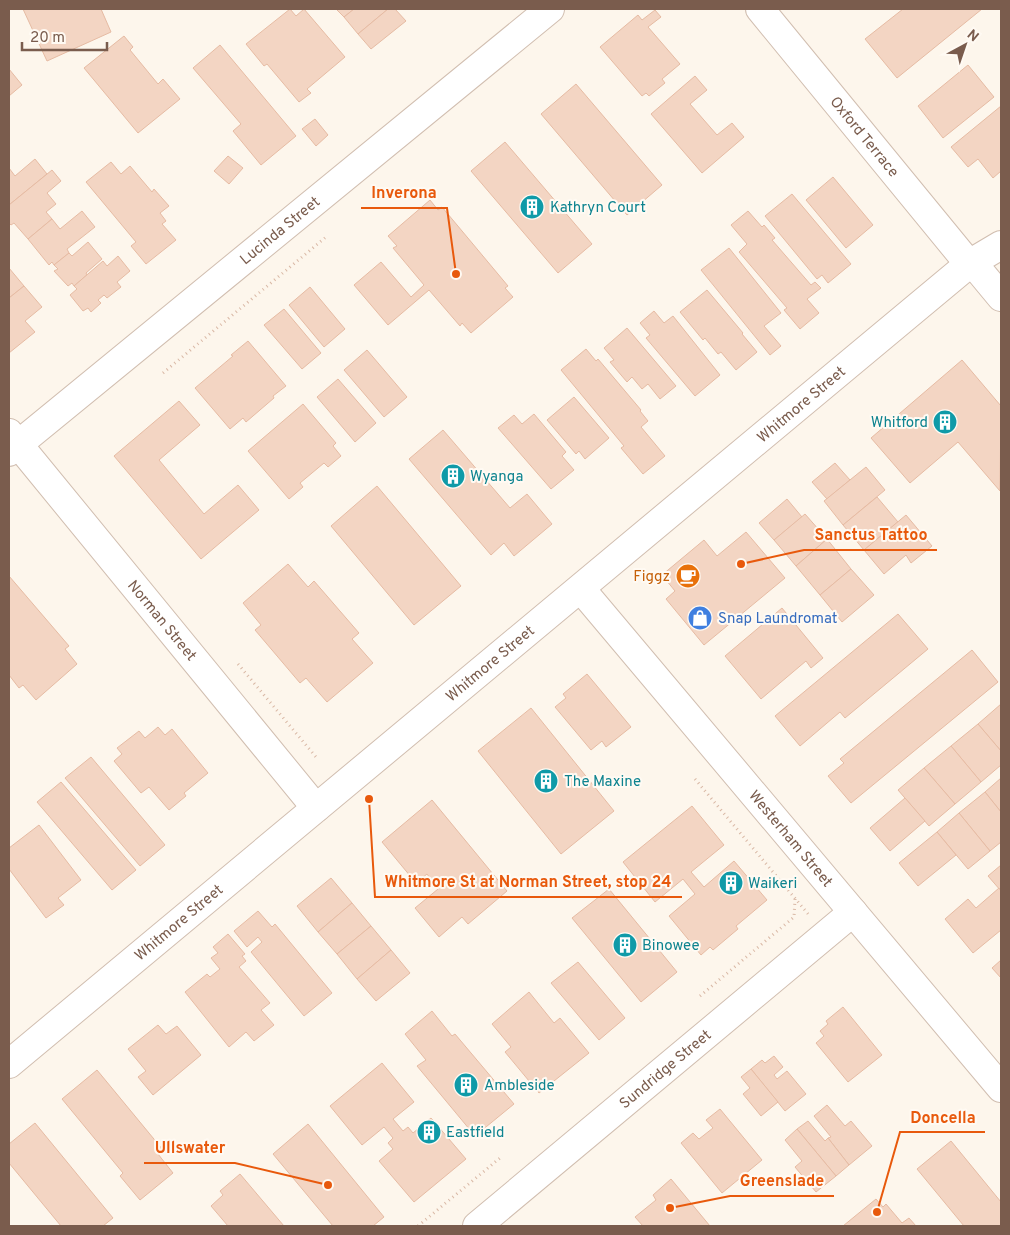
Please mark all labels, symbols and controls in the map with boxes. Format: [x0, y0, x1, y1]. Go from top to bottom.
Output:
scale bar [22, 20, 108, 52]
north arrow [940, 20, 990, 70]
text: N [963, 26, 982, 46]
text: 20 m [30, 29, 65, 48]
street label: Oxford Terrace [825, 93, 902, 182]
callout: Inverona [361, 177, 447, 208]
text: Inverona [371, 184, 437, 204]
street label: Lucinda Street [237, 193, 325, 270]
building icon: Kathryn Court [519, 194, 545, 220]
place label: Kathryn Court [550, 199, 646, 218]
street label: Whitmore Street [754, 363, 850, 448]
building icon: Whitford [932, 409, 958, 435]
place label: Whitford [871, 414, 928, 433]
building icon: Wyanga [440, 463, 466, 489]
place label: Wyanga [470, 468, 523, 487]
callout: Sanctus Tattoo [804, 519, 937, 550]
text: Sanctus Tattoo [815, 526, 927, 546]
cafe icon: Figgz [675, 563, 701, 589]
place label: Figgz [633, 568, 670, 587]
street label: Norman Street [122, 577, 200, 665]
shop icon: Snap Laundromat [687, 605, 713, 631]
place label: Snap Laundromat [718, 610, 837, 629]
street label: Whitmore Street [443, 622, 539, 707]
building icon: The Maxine [533, 768, 559, 794]
place label: The Maxine [564, 773, 641, 792]
street label: Westerham Street [744, 787, 836, 892]
callout: Whitmore St at Norman Street, stop 24 [375, 866, 682, 897]
building icon: Waikeri [718, 870, 744, 896]
text: Whitmore St at Norman Street, stop 24 [384, 873, 672, 893]
place label: Waikeri [748, 875, 797, 894]
street label: Whitmore Street [131, 881, 228, 966]
building icon: Binowee [612, 932, 638, 958]
place label: Binowee [642, 937, 700, 956]
street label: Sundridge Street [616, 1026, 716, 1114]
building icon: Ambleside [453, 1072, 479, 1098]
place label: Ambleside [484, 1077, 555, 1096]
callout: Doncella [900, 1101, 985, 1132]
text: Doncella [910, 1109, 976, 1129]
building icon: Eastfield [416, 1119, 442, 1145]
place label: Eastfield [446, 1124, 504, 1143]
callout: Ullswater [144, 1132, 235, 1163]
text: Ullswater [155, 1139, 226, 1159]
callout: Greenslade [730, 1165, 834, 1196]
text: Greenslade [740, 1172, 824, 1192]

